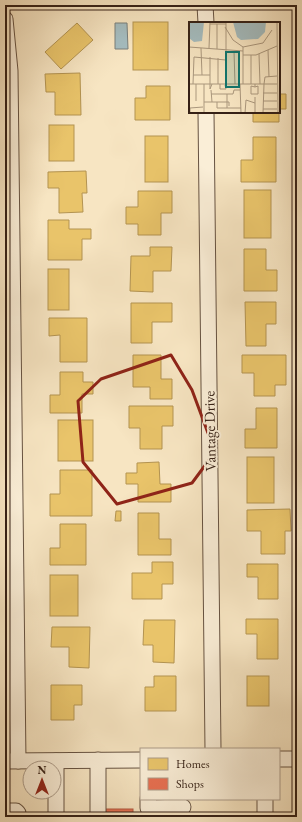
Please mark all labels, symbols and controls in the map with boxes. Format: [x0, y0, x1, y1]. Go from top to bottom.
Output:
inset map [189, 22, 280, 113]
street label: Vantage Drive [199, 390, 220, 471]
legend [140, 748, 280, 800]
text: Homes [176, 756, 210, 772]
north arrow [22, 760, 62, 800]
text: N [38, 763, 47, 777]
text: Shops [176, 776, 204, 792]

